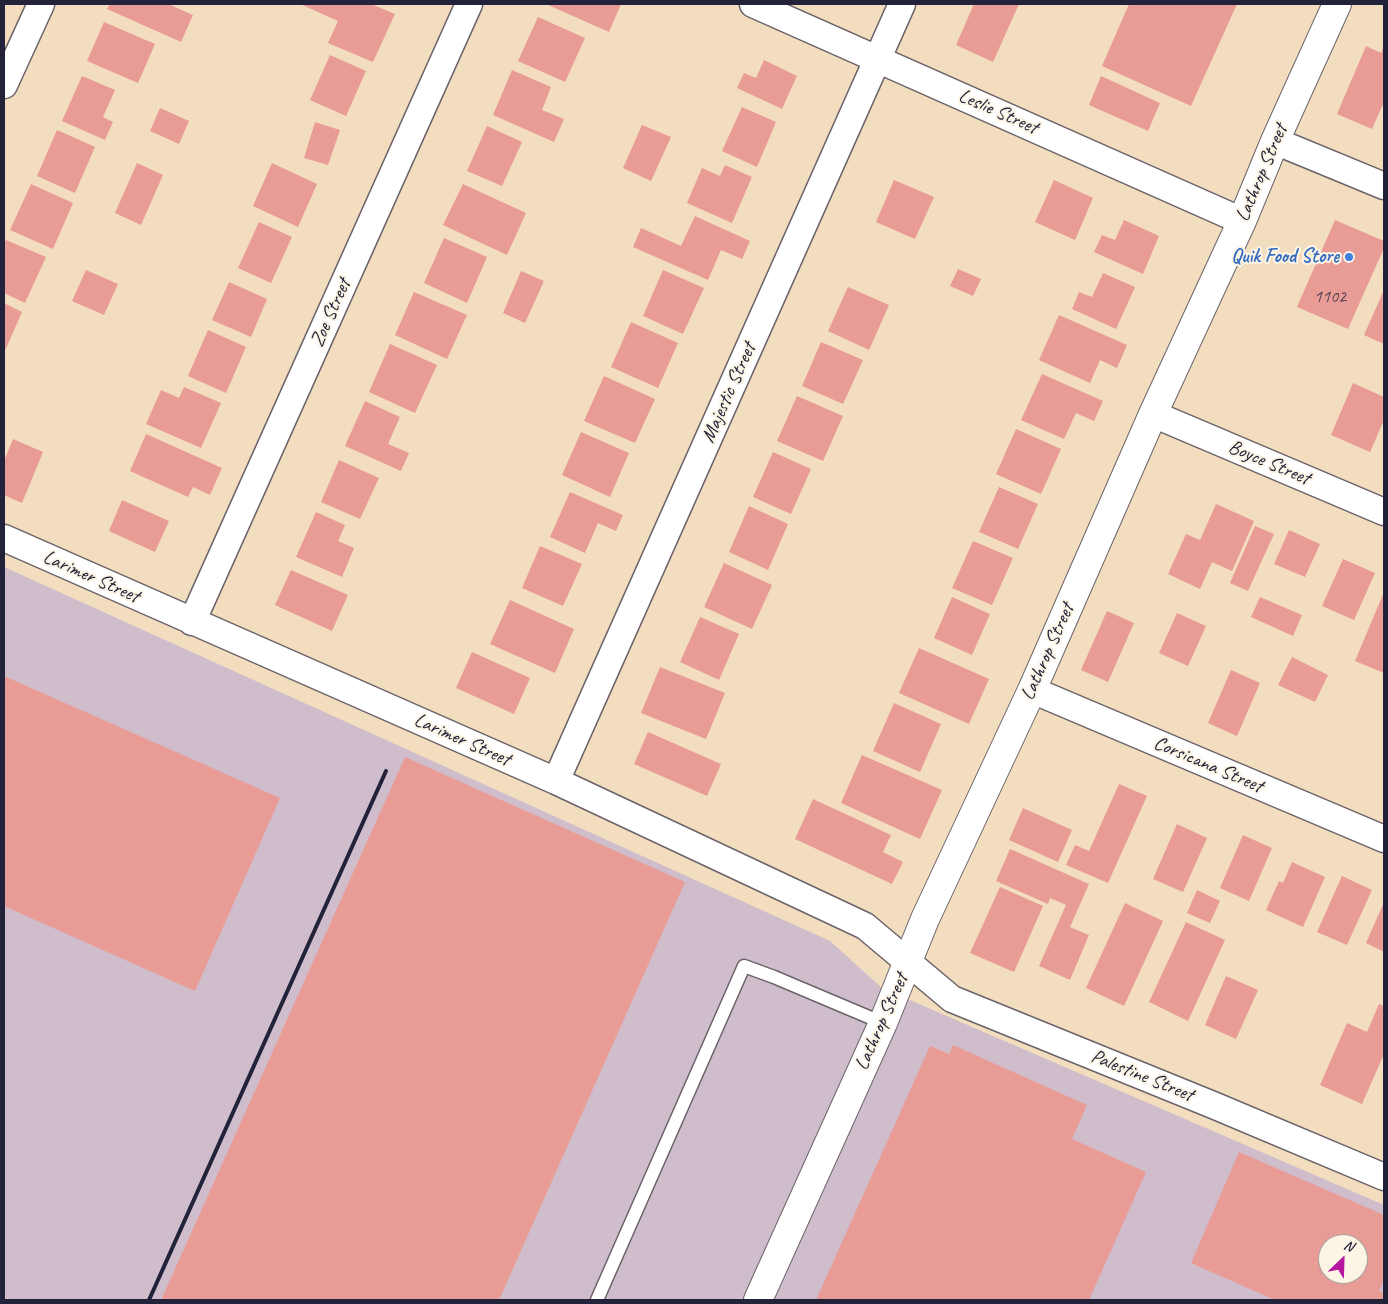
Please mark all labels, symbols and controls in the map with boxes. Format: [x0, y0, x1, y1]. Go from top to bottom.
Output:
street label: Leslie Street [955, 84, 1041, 140]
street label: Lathrop Street [1231, 121, 1293, 225]
place label: Quik Food Store [1231, 245, 1339, 269]
marker: Quik Food Store [1343, 251, 1355, 263]
street label: Zoe Street [305, 275, 357, 351]
house number: 1102 [1314, 286, 1346, 308]
street label: Majestic Street [696, 340, 762, 446]
street label: Boyce Street [1225, 435, 1313, 491]
street label: Larimer Street [39, 545, 143, 609]
street label: Lathrop Street [1016, 600, 1080, 704]
street label: Larimer Street [410, 708, 514, 772]
street label: Corsicana Street [1150, 731, 1266, 799]
street label: Lathrop Street [850, 970, 914, 1074]
street label: Palestine Street [1087, 1045, 1197, 1107]
north arrow [1318, 1234, 1368, 1284]
text: N [1341, 1236, 1356, 1255]

